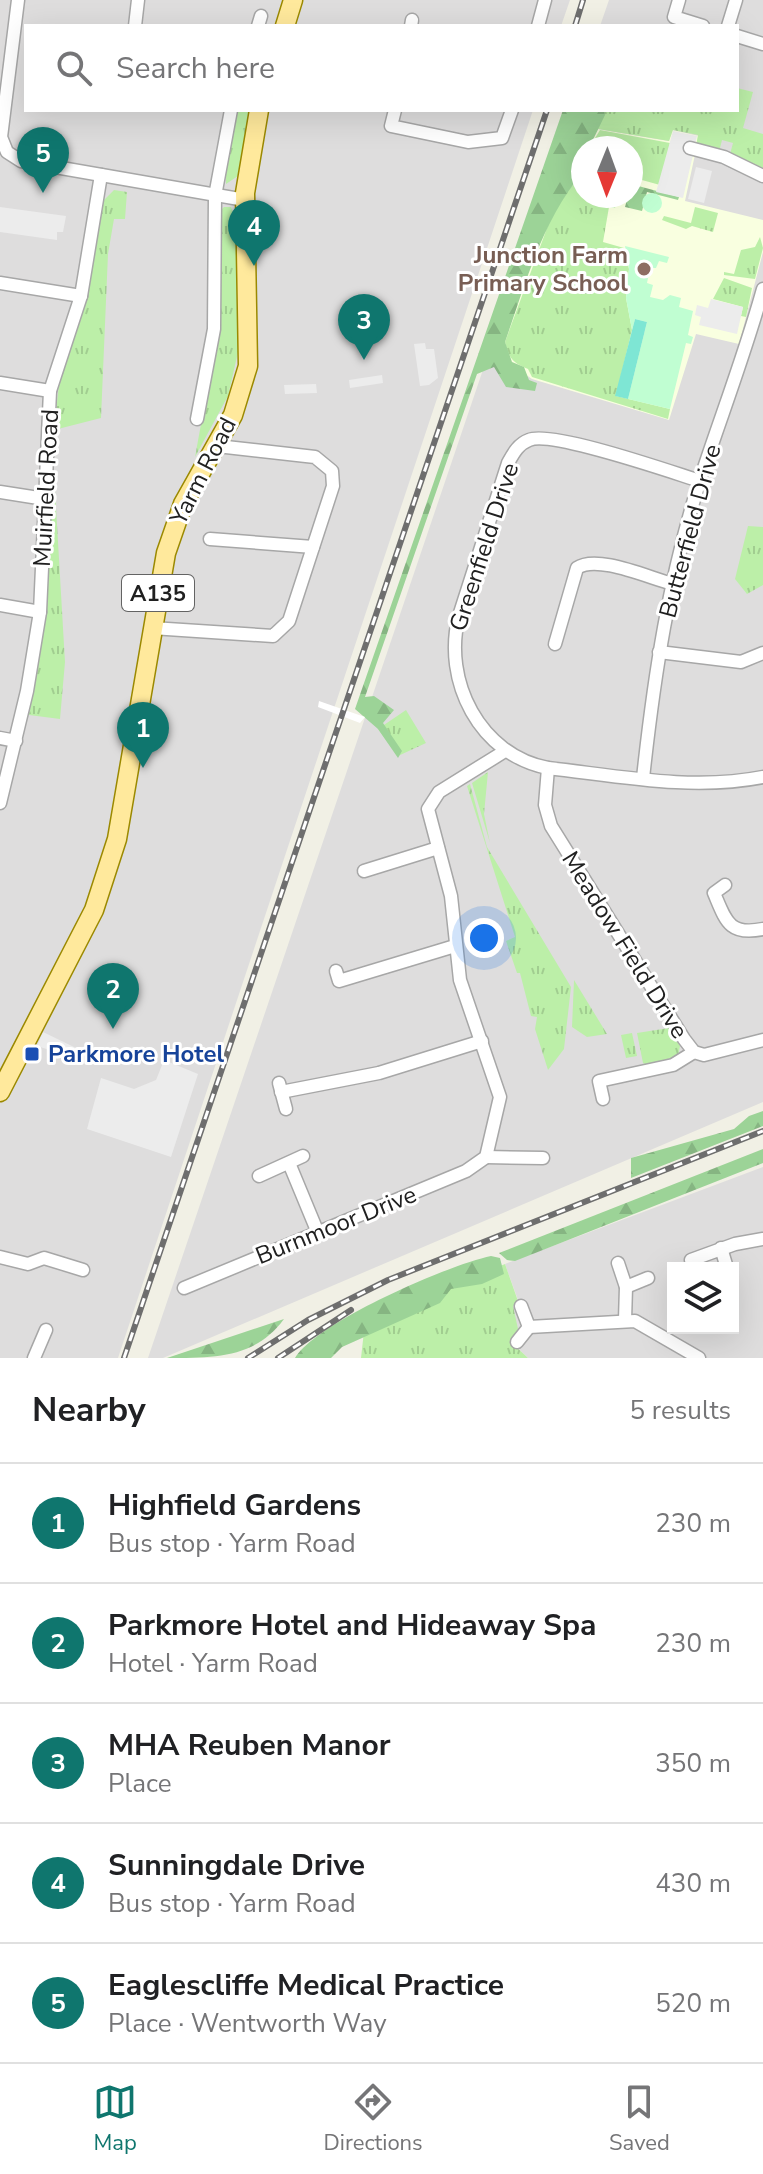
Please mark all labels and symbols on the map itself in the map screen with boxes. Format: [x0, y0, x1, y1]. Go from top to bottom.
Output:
pin: 5 [17, 127, 69, 193]
north arrow [571, 136, 643, 208]
pin: 4 [228, 200, 280, 266]
place label: Junction Farm Primary School [458, 239, 628, 299]
marker: Junction Farm Primary School [635, 260, 653, 278]
pin: 3 [338, 294, 390, 360]
street label: Muirfield Road [26, 408, 66, 568]
street label: Yarm Road [162, 412, 244, 531]
street label: Butterfield Drive [651, 441, 729, 621]
street label: Greenfield Drive [442, 459, 526, 635]
road number: A135 [122, 575, 194, 611]
pin: 1 [117, 702, 169, 768]
street label: Meadow Field Drive [554, 845, 696, 1045]
your location [464, 918, 504, 958]
pin: 2 [87, 963, 139, 1029]
place label: Parkmore Hotel [48, 1038, 224, 1070]
marker: Parkmore Hotel [23, 1045, 41, 1063]
street label: Burnmoor Drive [251, 1178, 421, 1272]

